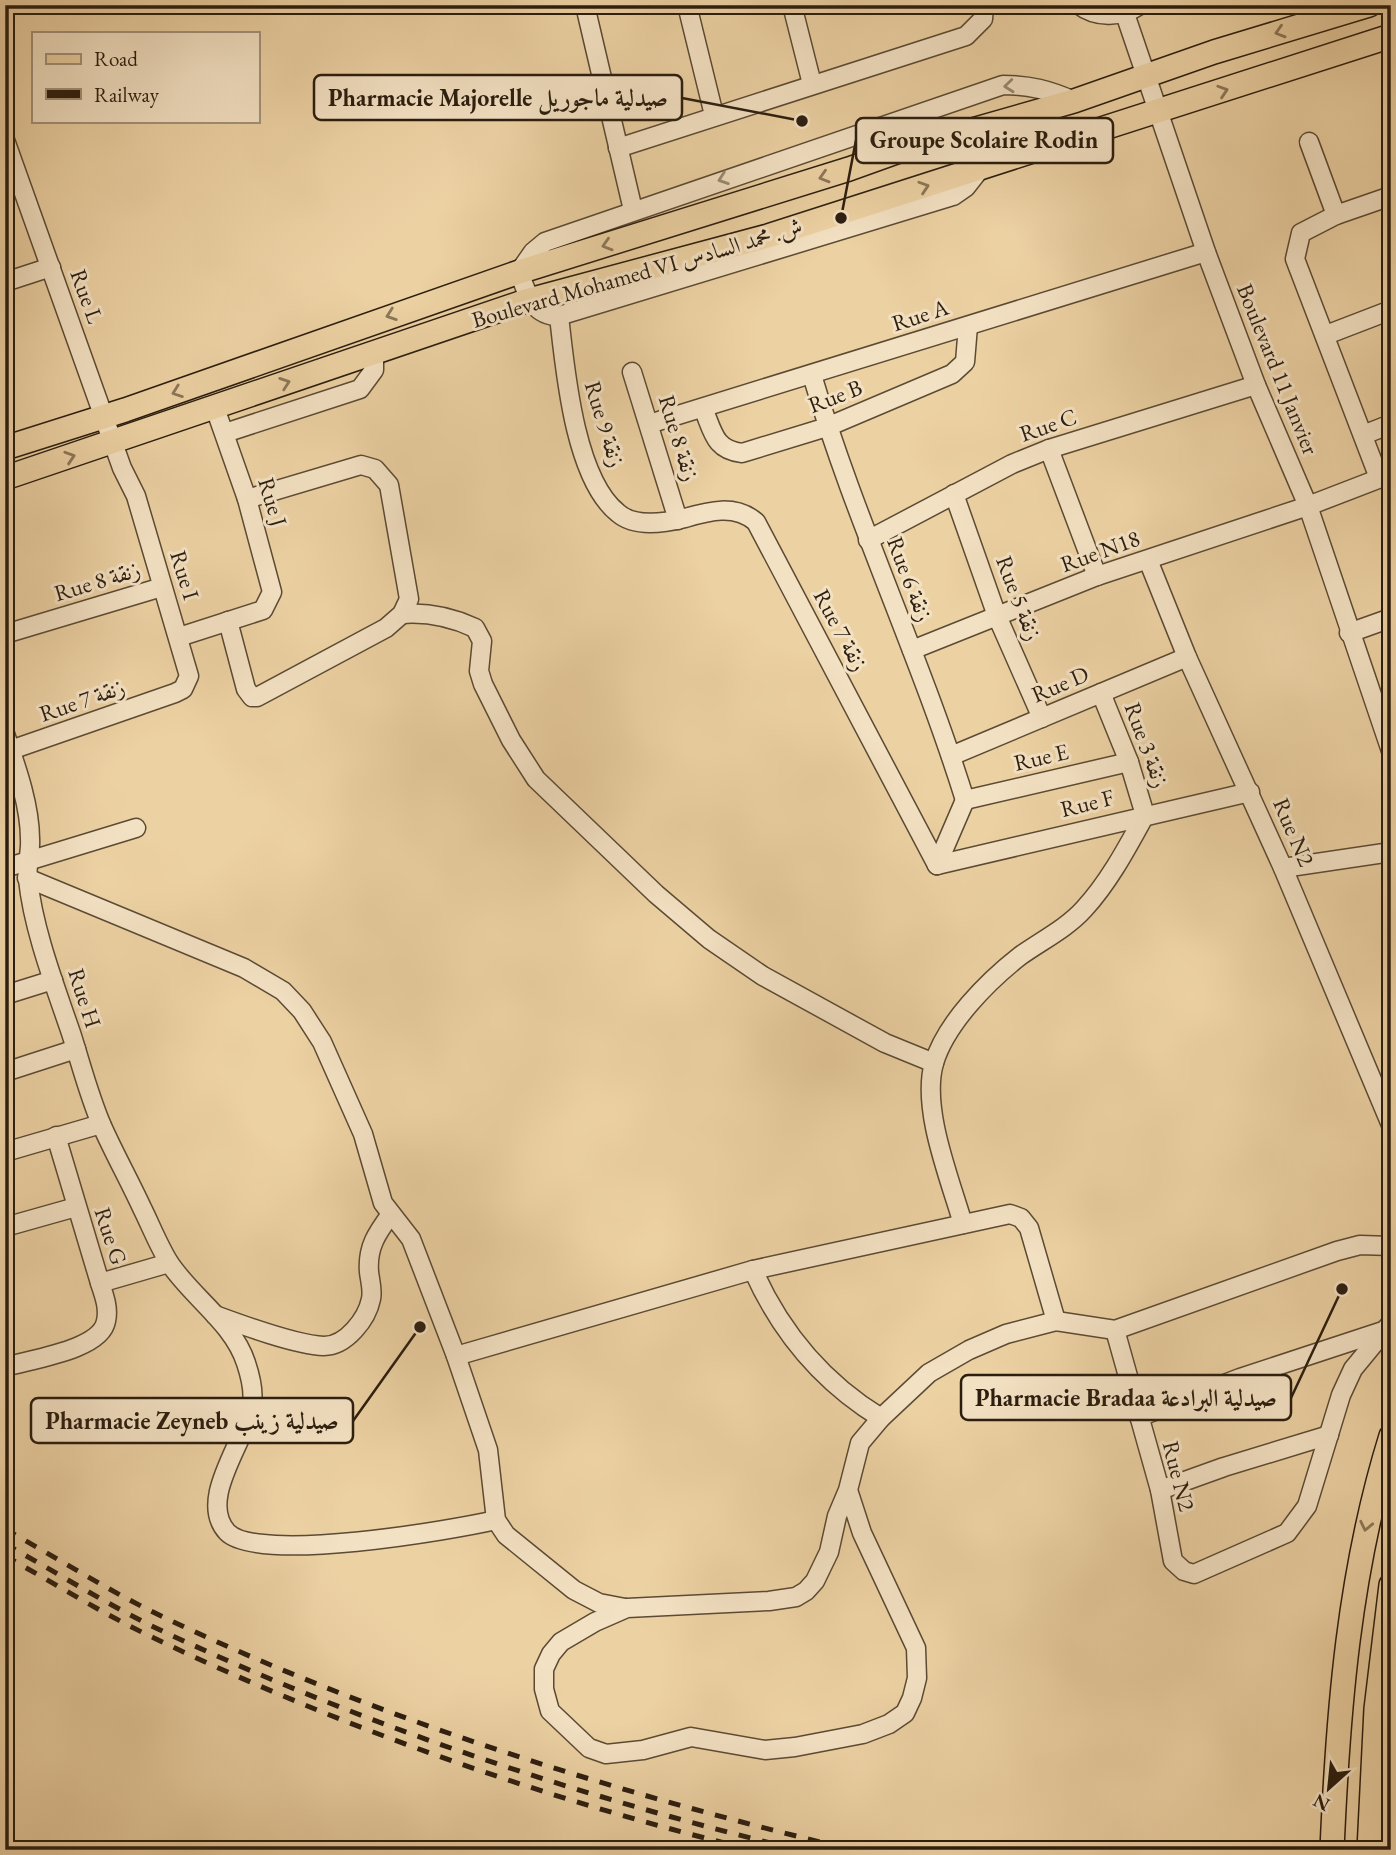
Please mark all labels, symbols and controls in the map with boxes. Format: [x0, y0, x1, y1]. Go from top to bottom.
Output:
one-way arrow [1275, 23, 1287, 38]
legend [32, 32, 259, 122]
text: Road [94, 45, 138, 72]
callout: Pharmacie Majorelle صيدلية ماجوريل [314, 75, 682, 120]
one-way arrow [1003, 78, 1014, 93]
text: Railway [94, 81, 160, 108]
text: Pharmacie Majorelle صيدلية ماجوريل [328, 82, 668, 115]
one-way arrow [1217, 85, 1229, 99]
callout: Groupe Scolaire Rodin [856, 118, 1113, 163]
text: Groupe Scolaire Rodin [870, 124, 1099, 155]
one-way arrow [819, 168, 831, 183]
one-way arrow [717, 171, 729, 186]
one-way arrow [918, 180, 930, 195]
street label: Boulevard Mohamed VI ش. محمد السادس [468, 211, 806, 335]
one-way arrow [601, 236, 613, 251]
street label: Rue L [63, 265, 111, 328]
street label: Boulevard 11 Janvier [1230, 279, 1326, 459]
street label: Rue A [888, 291, 953, 338]
one-way arrow [385, 307, 397, 321]
street label: Rue B [804, 372, 866, 420]
street label: Rue 9 زنقة [578, 377, 632, 471]
one-way arrow [279, 378, 291, 392]
one-way arrow [171, 383, 183, 397]
street label: Rue 8 زنقة [652, 391, 706, 485]
street label: Rue C [1015, 401, 1081, 449]
one-way arrow [64, 451, 76, 466]
street label: Rue J [251, 474, 295, 530]
street label: Rue N18 [1056, 523, 1144, 579]
street label: Rue 6 زنقة [880, 532, 940, 626]
street label: Rue I [163, 547, 207, 603]
street label: Rue 5 زنقة [989, 551, 1049, 645]
street label: Rue 8 زنقة [50, 554, 144, 608]
street label: Rue 7 زنقة [807, 584, 875, 676]
street label: Rue D [1027, 659, 1093, 709]
street label: Rue 7 زنقة [35, 671, 129, 729]
street label: Rue 3 زنقة [1118, 698, 1176, 792]
street label: Rue E [1011, 736, 1071, 778]
street label: Rue F [1057, 782, 1117, 824]
street label: Rue N2 [1266, 793, 1322, 871]
street label: Rue H [61, 964, 109, 1032]
street label: Rue G [88, 1203, 134, 1269]
callout: Pharmacie Bradaa صيدلية البرادعة [961, 1375, 1291, 1420]
text: Pharmacie Bradaa صيدلية البرادعة [975, 1382, 1277, 1413]
callout: Pharmacie Zeyneb صيدلية زينب [31, 1398, 353, 1443]
text: Pharmacie Zeyneb صيدلية زينب [45, 1405, 339, 1437]
street label: Rue N2 [1156, 1438, 1202, 1514]
one-way arrow [1360, 1520, 1375, 1532]
north arrow [1294, 1754, 1364, 1824]
text: N [1308, 1788, 1334, 1817]

